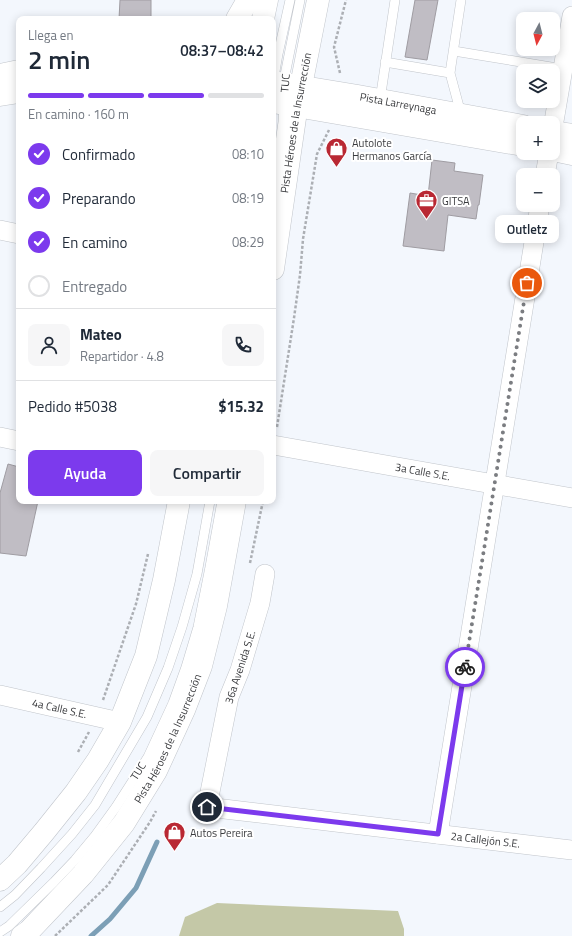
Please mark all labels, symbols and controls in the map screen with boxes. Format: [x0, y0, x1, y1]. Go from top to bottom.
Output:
north arrow [516, 12, 560, 56]
map controls [516, 12, 560, 212]
text: Llega en [28, 25, 73, 45]
text: 08:37–08:42 [180, 39, 264, 62]
text: 2 min [28, 40, 91, 79]
street label: Pista Héroes de la Insurrección [276, 51, 315, 194]
button: layers [516, 64, 560, 108]
street label: TUC [276, 73, 294, 93]
street label: Pista Larreynaga [359, 88, 438, 118]
text: En camino · 160 m [28, 104, 129, 124]
button: + [516, 116, 560, 160]
place label: Autolote Hermanos García [352, 135, 432, 164]
shop icon: Autolote Hermanos García [324, 136, 350, 169]
icon: check [28, 143, 50, 165]
text: Confirmado [62, 143, 135, 166]
text: 08:10 [232, 144, 264, 164]
button: − [516, 168, 560, 212]
icon: check [28, 187, 50, 209]
text: Preparando [62, 187, 136, 210]
text: 08:19 [232, 188, 264, 208]
office icon: GITSA [414, 188, 440, 221]
place label: GITSA [442, 193, 470, 209]
callout: Outletz [495, 215, 559, 243]
text: Outletz [507, 219, 547, 239]
icon: check [28, 231, 50, 253]
text: En camino [62, 231, 128, 254]
text: 08:29 [232, 232, 264, 252]
pin [510, 266, 544, 300]
icon: bag [516, 272, 538, 294]
text: Entregado [62, 275, 127, 298]
text: Mateo [80, 323, 122, 346]
button: person [28, 324, 70, 366]
button: phone [222, 324, 264, 366]
text: Repartidor · 4.8 [80, 346, 164, 366]
text: Pedido #5038 [28, 395, 117, 418]
text: $15.32 [218, 395, 264, 418]
button: Ayuda [28, 450, 142, 496]
button: Compartir [150, 450, 264, 496]
street label: 3a Calle S.E. [394, 459, 451, 484]
street label: 36a Avenida S.E. [221, 628, 259, 706]
courier [445, 647, 485, 687]
icon: bike [454, 656, 476, 678]
street label: Pista Héroes de la Insurrección [130, 671, 205, 806]
street label: 4a Calle S.E. [31, 694, 88, 722]
street label: TUC [126, 759, 150, 783]
pin [190, 790, 224, 824]
icon: home [196, 796, 218, 818]
shop icon: Autos Pereira [162, 820, 188, 853]
place label: Autos Pereira [190, 825, 253, 841]
street label: 2a Callejón S.E. [450, 828, 521, 852]

